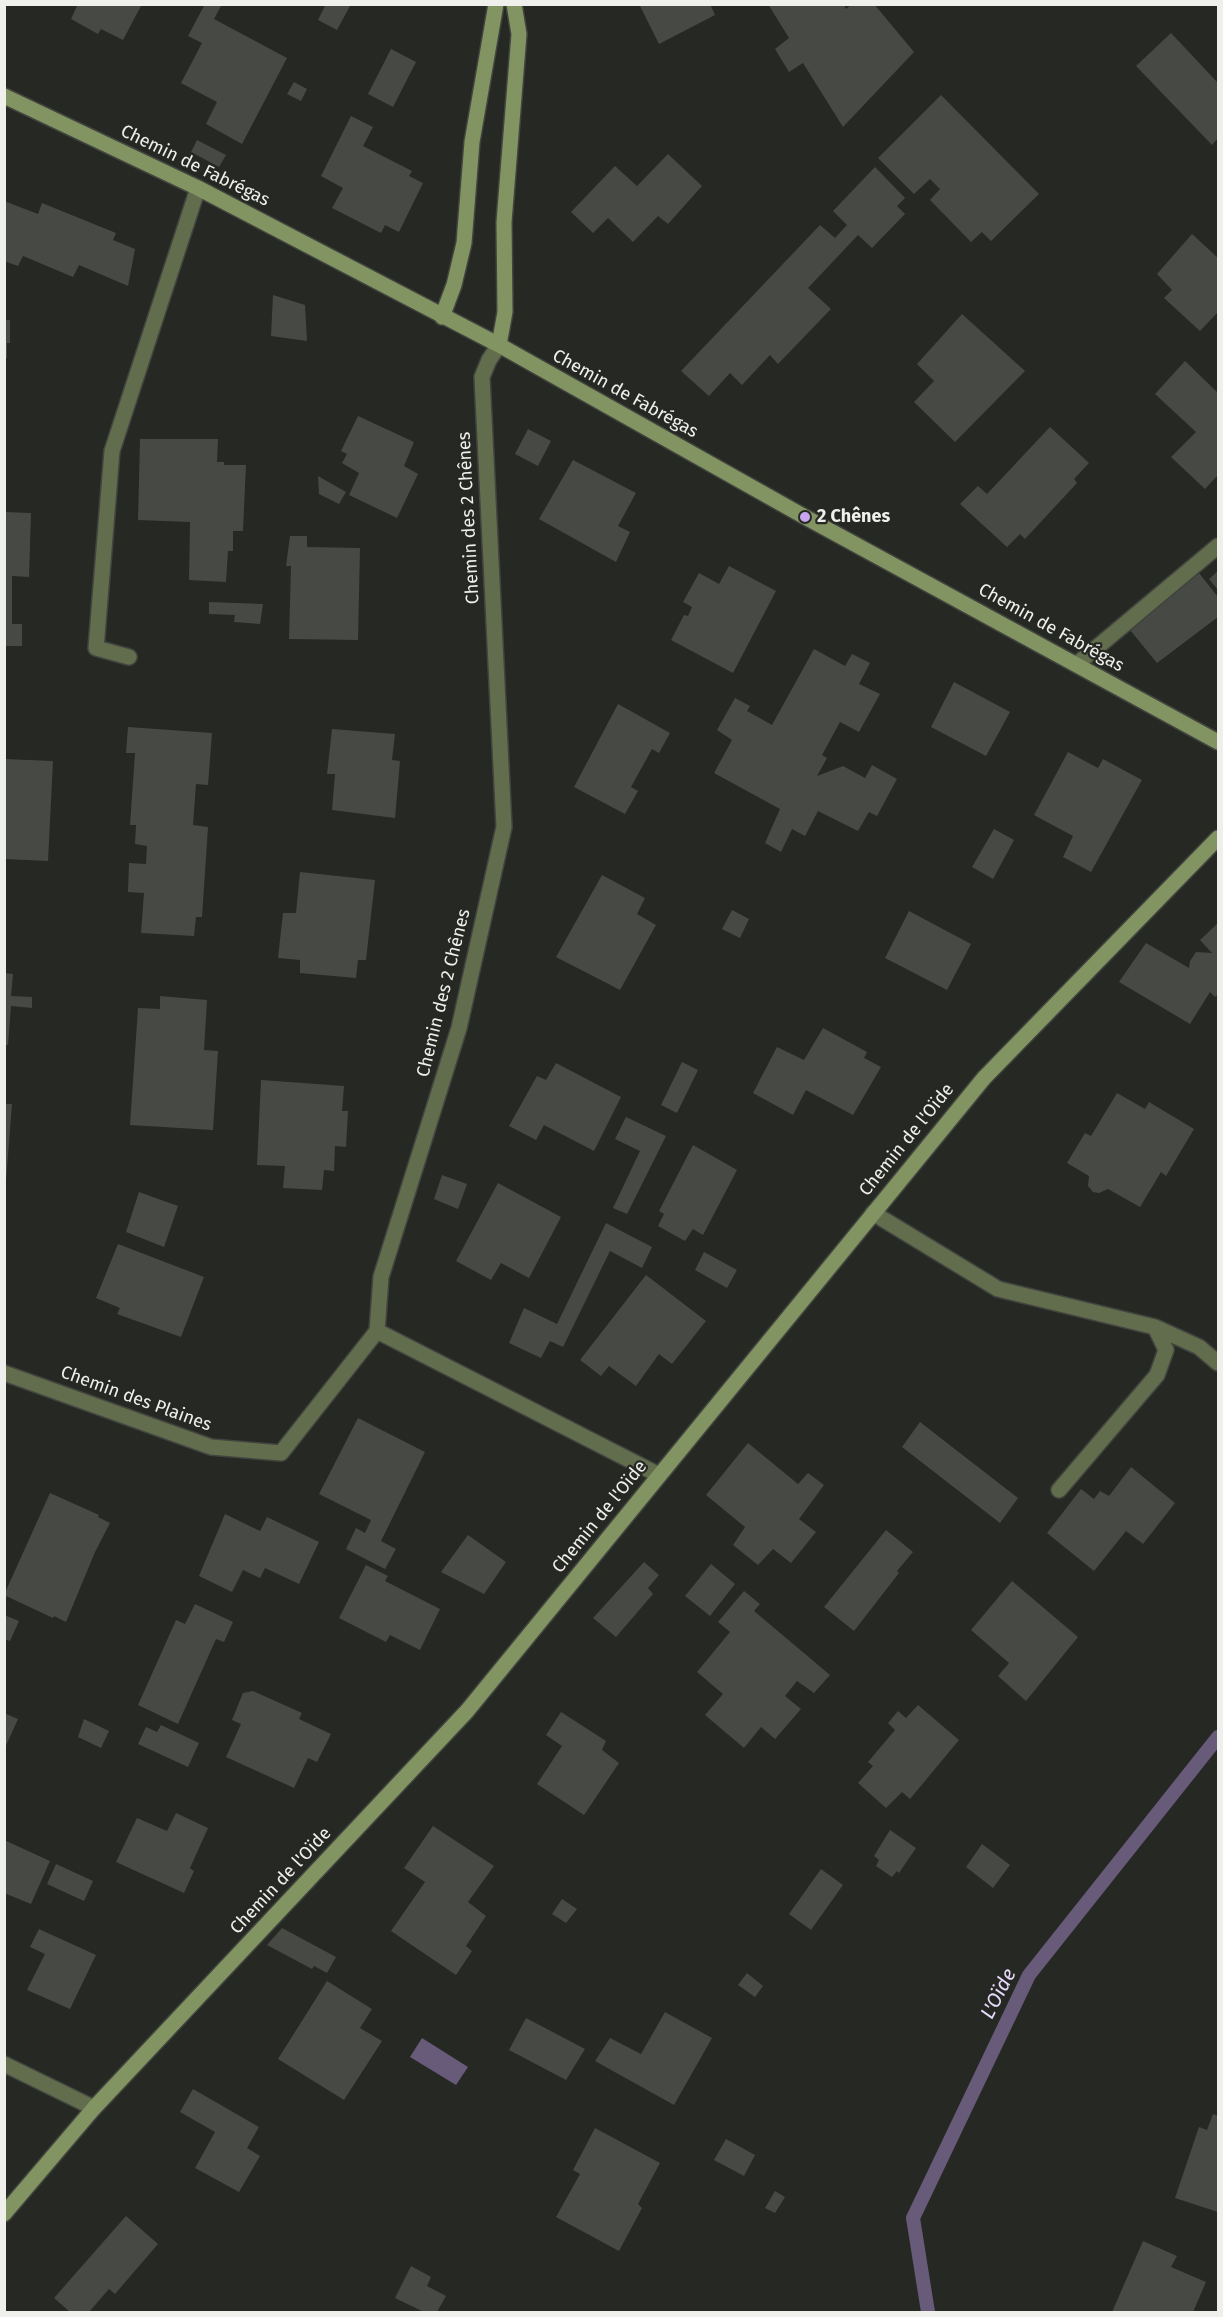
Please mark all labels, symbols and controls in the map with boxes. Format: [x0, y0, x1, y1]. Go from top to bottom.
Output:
street label: Chemin de Fabrégas [117, 121, 273, 211]
street label: Chemin de Fabrégas [549, 345, 701, 443]
street label: Chemin des 2 Chênes [454, 431, 484, 605]
place label: 2 Chênes [817, 506, 890, 528]
marker: 2 Chênes [798, 510, 812, 524]
street label: Chemin de Fabrégas [975, 579, 1127, 677]
street label: Chemin des 2 Chênes [413, 907, 475, 1079]
street label: Chemin de l'Oïde [855, 1079, 959, 1201]
street label: Chemin des Plaines [58, 1362, 214, 1436]
street label: Chemin de l'Oïde [548, 1456, 652, 1578]
street label: Chemin de l'Oïde [226, 1823, 336, 1939]
water label: L'Oïde [976, 1965, 1022, 2023]

